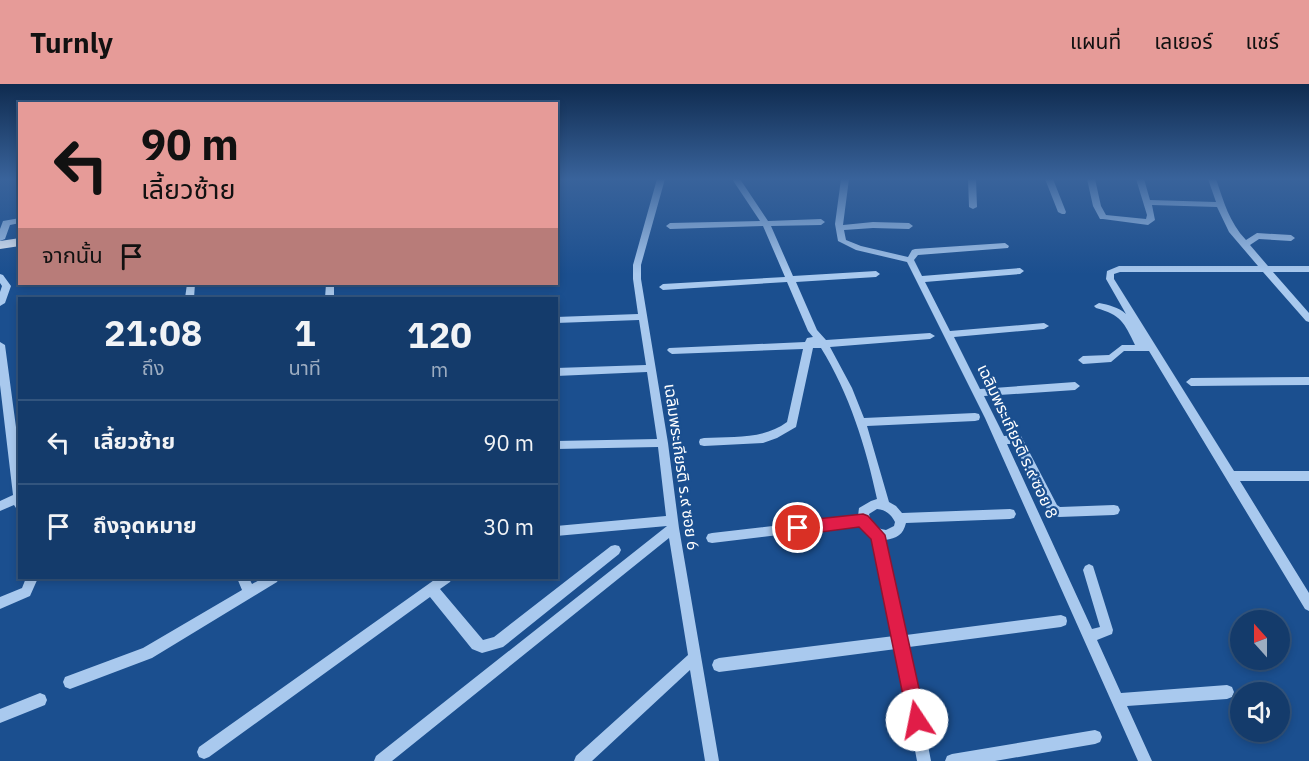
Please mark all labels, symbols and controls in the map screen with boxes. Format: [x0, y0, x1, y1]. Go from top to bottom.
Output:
text: Turnly [30, 24, 113, 61]
text: แผนที่ [1070, 27, 1121, 55]
text: เลเยอร์ [1154, 27, 1213, 55]
text: แชร์ [1246, 27, 1279, 55]
text: 90 m [141, 117, 239, 172]
icon: left [42, 126, 120, 204]
text: เลี้ยวซ้าย [141, 171, 235, 206]
text: จากนั้น [42, 240, 103, 269]
icon: arrive [115, 240, 148, 273]
text: 21:08 [104, 309, 202, 356]
text: 1 [294, 309, 316, 356]
text: 120 [407, 311, 472, 358]
text: ถึง [142, 354, 165, 381]
text: นาที [288, 354, 321, 381]
text: m [431, 356, 448, 383]
street label: เฉลิมพระเกียรติ ร.๙ ซอย 8 [973, 361, 1063, 521]
street label: เฉลิมพระเกียรติ ร.๙ ซอย 6 [660, 382, 704, 552]
icon: left [42, 426, 75, 459]
text: เลี้ยวซ้าย [93, 426, 175, 455]
text: 90 m [483, 428, 534, 457]
pin [772, 502, 823, 553]
icon: arrive [42, 510, 75, 543]
text: ถึงจุดหมาย [93, 510, 197, 539]
icon: arrive [781, 511, 814, 544]
text: 30 m [483, 512, 534, 541]
north arrow [1230, 610, 1290, 670]
map controls [1230, 610, 1290, 742]
button: sound [1230, 682, 1290, 742]
position arrow [885, 688, 949, 752]

